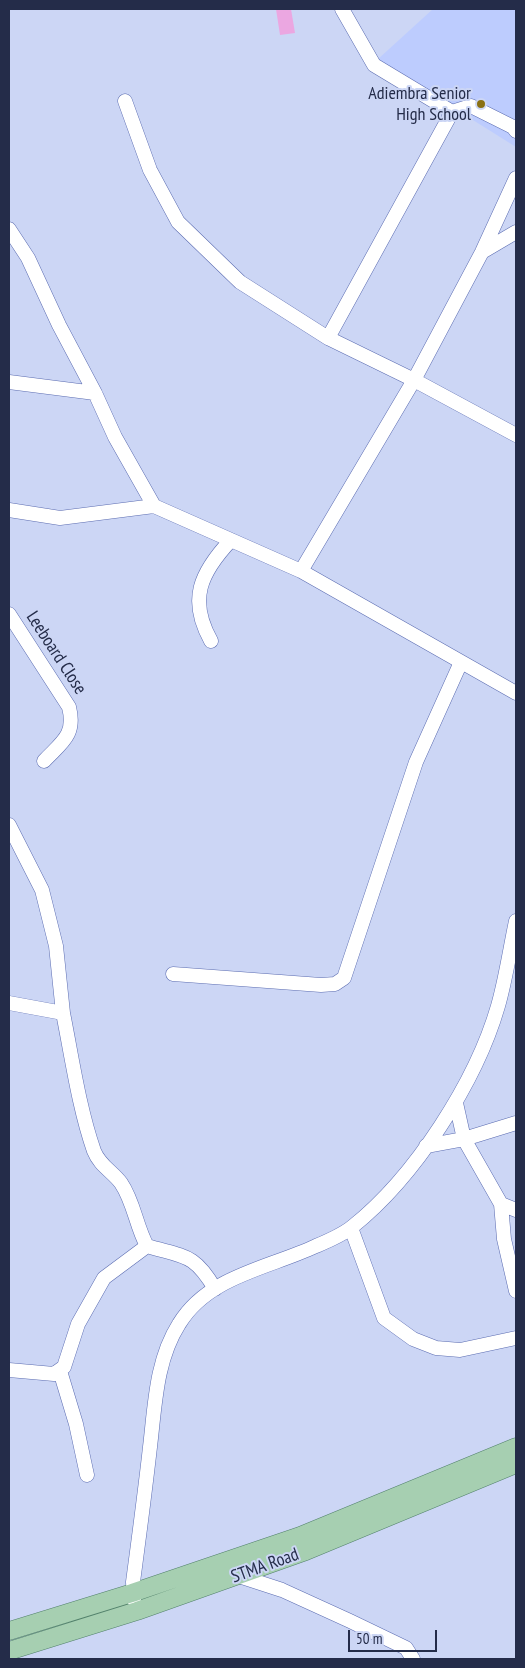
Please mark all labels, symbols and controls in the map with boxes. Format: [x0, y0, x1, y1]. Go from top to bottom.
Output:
place label: Adiembra Senior High School [368, 83, 471, 126]
marker: Adiembra Senior High School [475, 98, 487, 110]
street label: Leeboard Close [21, 608, 91, 698]
street label: STMA Road [228, 1544, 302, 1588]
scale bar [350, 1620, 439, 1652]
text: 50 m [356, 1629, 382, 1648]

